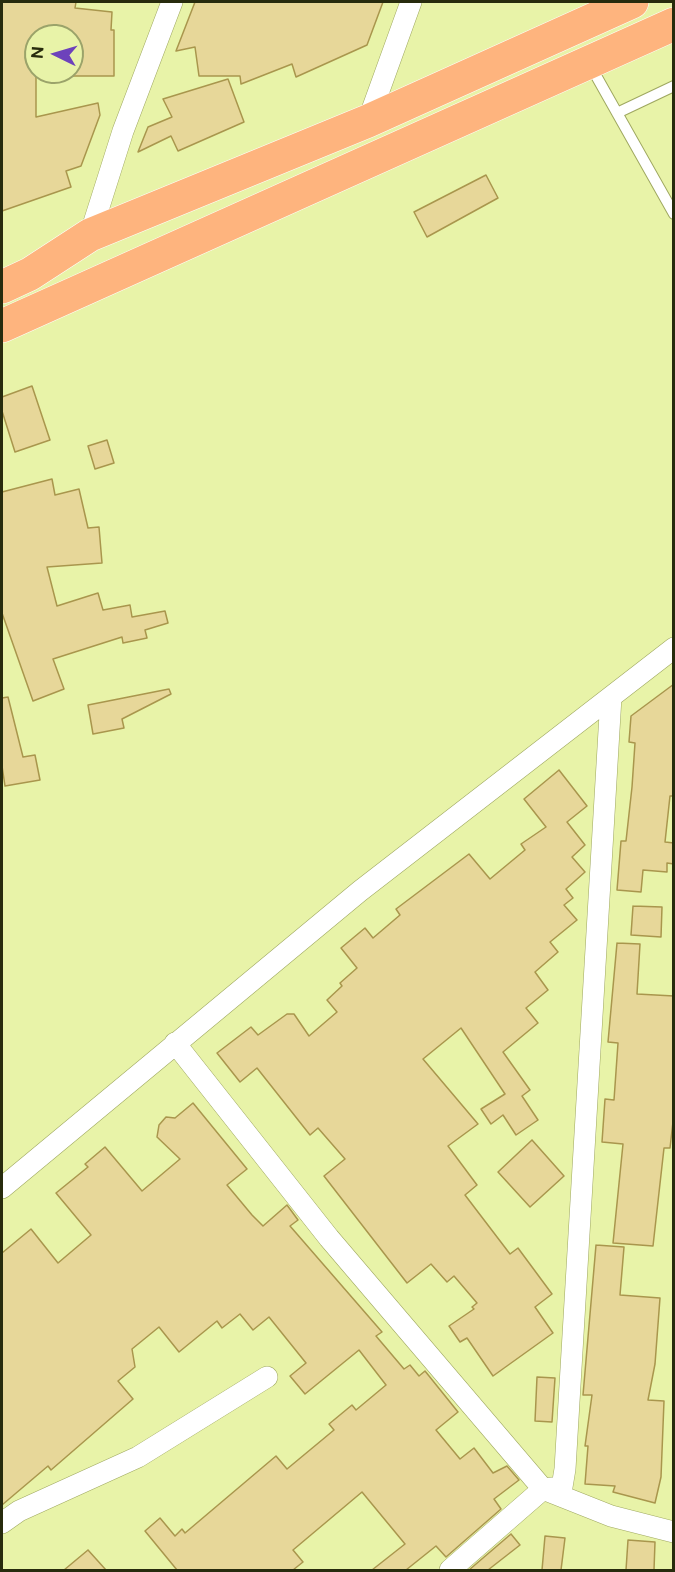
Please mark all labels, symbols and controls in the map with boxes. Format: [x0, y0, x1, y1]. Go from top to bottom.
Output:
north arrow [24, 24, 84, 84]
text: N [28, 46, 48, 60]

